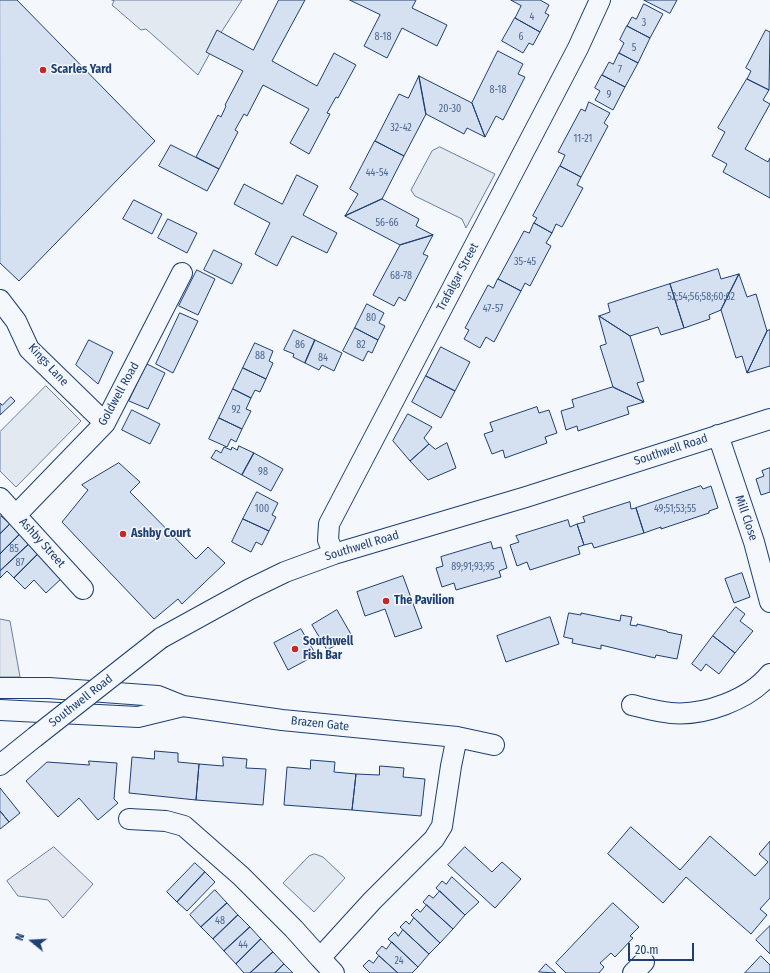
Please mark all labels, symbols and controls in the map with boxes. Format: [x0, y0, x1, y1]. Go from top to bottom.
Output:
house number: 4 [530, 11, 534, 23]
house number: 3 [642, 17, 646, 29]
house number: 8-18 [375, 31, 391, 43]
house number: 6 [519, 31, 523, 43]
house number: 5 [632, 42, 636, 54]
place label: Scarles Yard [51, 63, 112, 77]
house number: 7 [618, 64, 622, 76]
marker: Scarles Yard [38, 65, 48, 75]
house number: 8-18 [490, 84, 506, 96]
house number: 9 [607, 89, 611, 101]
house number: 20-30 [439, 103, 461, 115]
house number: 32-42 [390, 122, 412, 134]
house number: 11-21 [574, 133, 592, 145]
house number: 44-54 [366, 167, 388, 179]
house number: 56-66 [375, 217, 399, 229]
street label: Trafalgar Street [434, 240, 482, 314]
house number: 35-45 [514, 256, 536, 268]
house number: 68-78 [390, 270, 412, 282]
house number: 52;54;56;58;60;62 [667, 291, 735, 303]
house number: 47-57 [483, 303, 503, 315]
house number: 80 [366, 312, 376, 324]
house number: 86 [295, 339, 305, 351]
house number: 82 [356, 339, 366, 351]
street label: Kings Lane [25, 341, 71, 389]
house number: 88 [255, 350, 265, 362]
house number: 84 [318, 352, 328, 364]
street label: Goldwell Road [96, 360, 142, 428]
house number: 92 [231, 404, 241, 416]
street label: Southwell Road [632, 431, 710, 469]
house number: 98 [258, 466, 268, 478]
street label: Mill Close [732, 493, 760, 543]
house number: 100 [255, 503, 269, 515]
house number: 49;51;53;55 [654, 503, 696, 515]
street label: Ashby Street [16, 515, 68, 571]
place label: Ashby Court [131, 527, 191, 541]
street label: Southwell Road [323, 528, 401, 564]
marker: Ashby Court [118, 529, 128, 539]
house number: 85 [9, 543, 19, 555]
house number: 87 [16, 557, 24, 569]
house number: 89;91;93;95 [451, 561, 495, 573]
place label: The Pavilion [394, 594, 454, 608]
marker: The Pavilion [381, 596, 391, 606]
place label: Southwell Fish Bar [303, 635, 353, 663]
marker: Southwell Fish Bar [290, 644, 300, 654]
street label: Southwell Road [46, 672, 116, 730]
street label: Brazen Gate [290, 714, 350, 734]
house number: 48 [215, 915, 225, 927]
north arrow [12, 921, 52, 961]
text: N [13, 932, 27, 942]
scale bar [630, 935, 696, 961]
house number: 44 [238, 939, 248, 951]
text: 20 m [635, 943, 659, 957]
house number: 24 [394, 955, 404, 967]

